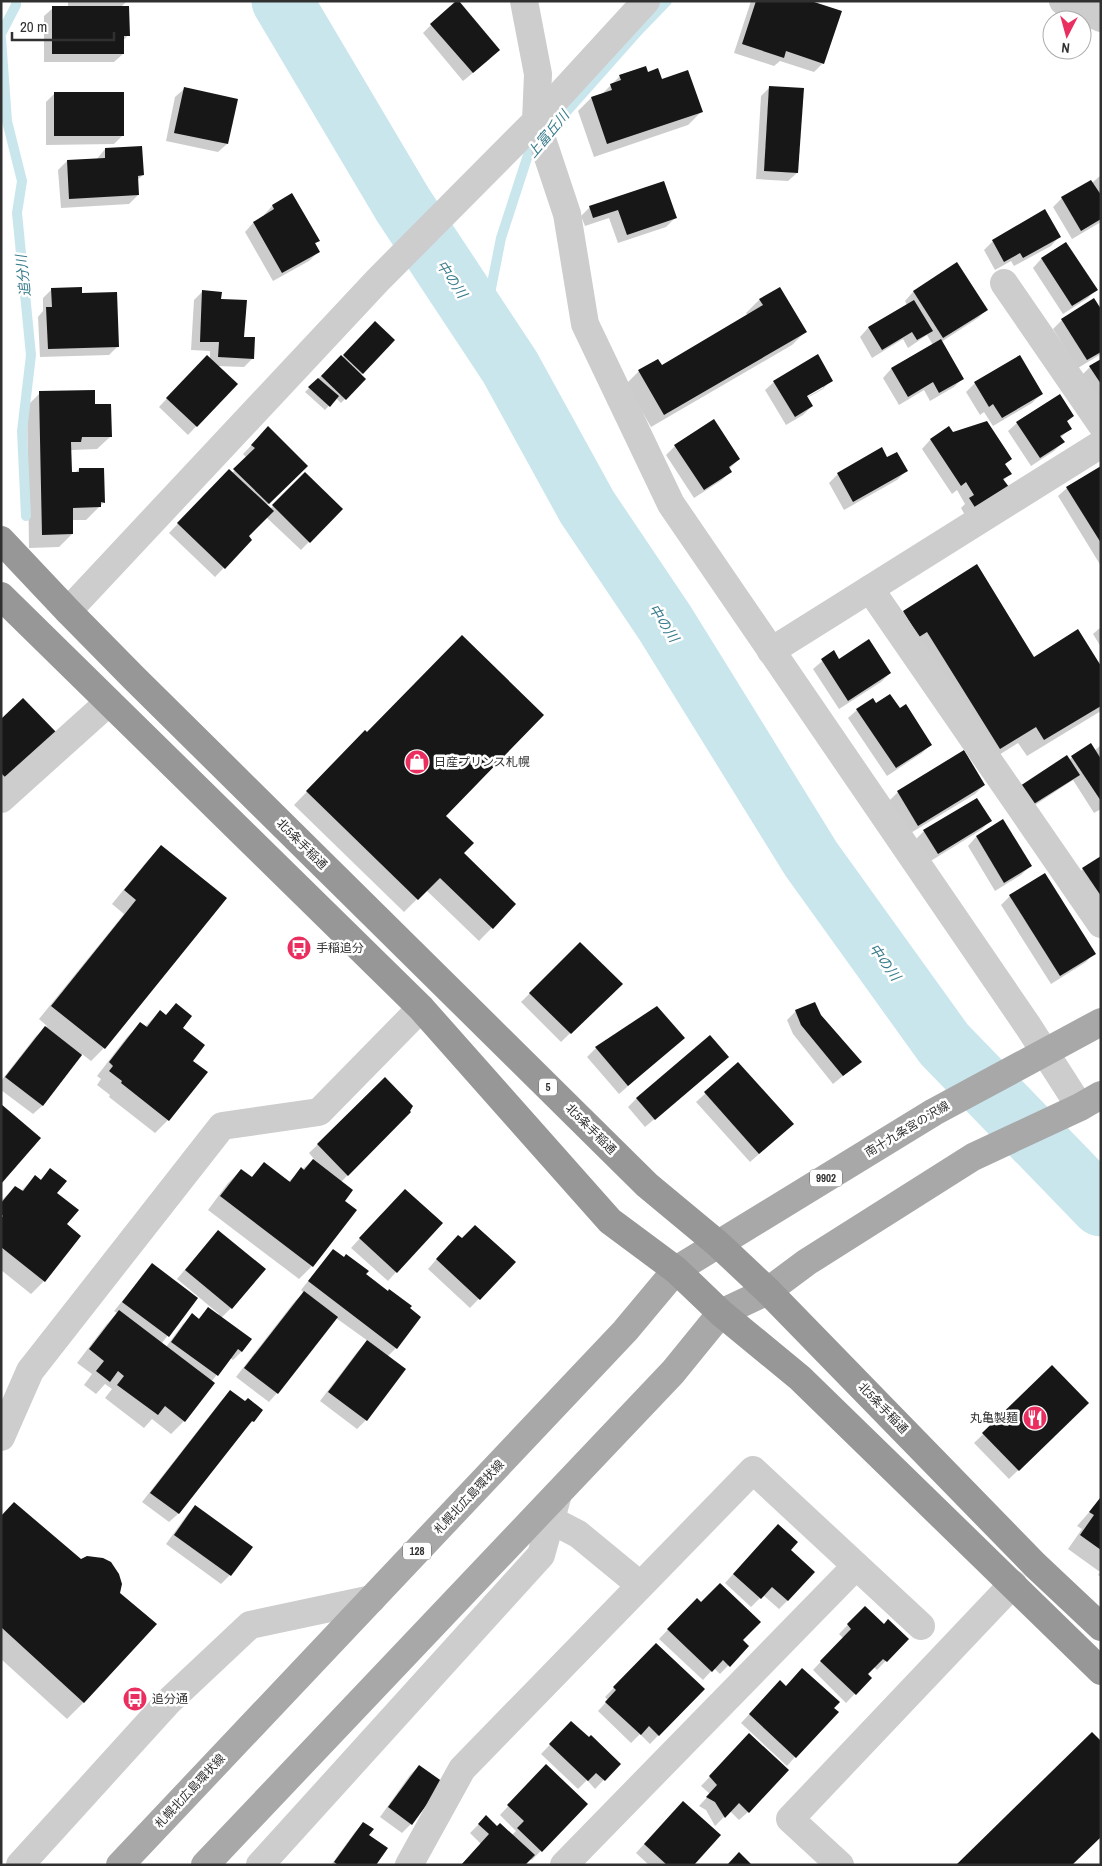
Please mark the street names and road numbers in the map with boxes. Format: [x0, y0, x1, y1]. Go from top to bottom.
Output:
street label: 北5条手稲通 [273, 815, 331, 873]
road number: 5 [539, 1078, 557, 1096]
street label: 南十九条宮の沢線 [862, 1097, 952, 1161]
street label: 北5条手稲通 [562, 1100, 620, 1158]
road number: 9902 [810, 1170, 842, 1186]
street label: 北5条手稲通 [855, 1379, 911, 1437]
street label: 札幌北広島環状線 [430, 1456, 508, 1538]
road number: 128 [403, 1542, 431, 1560]
street label: 札幌北広島環状線 [151, 1750, 229, 1832]

